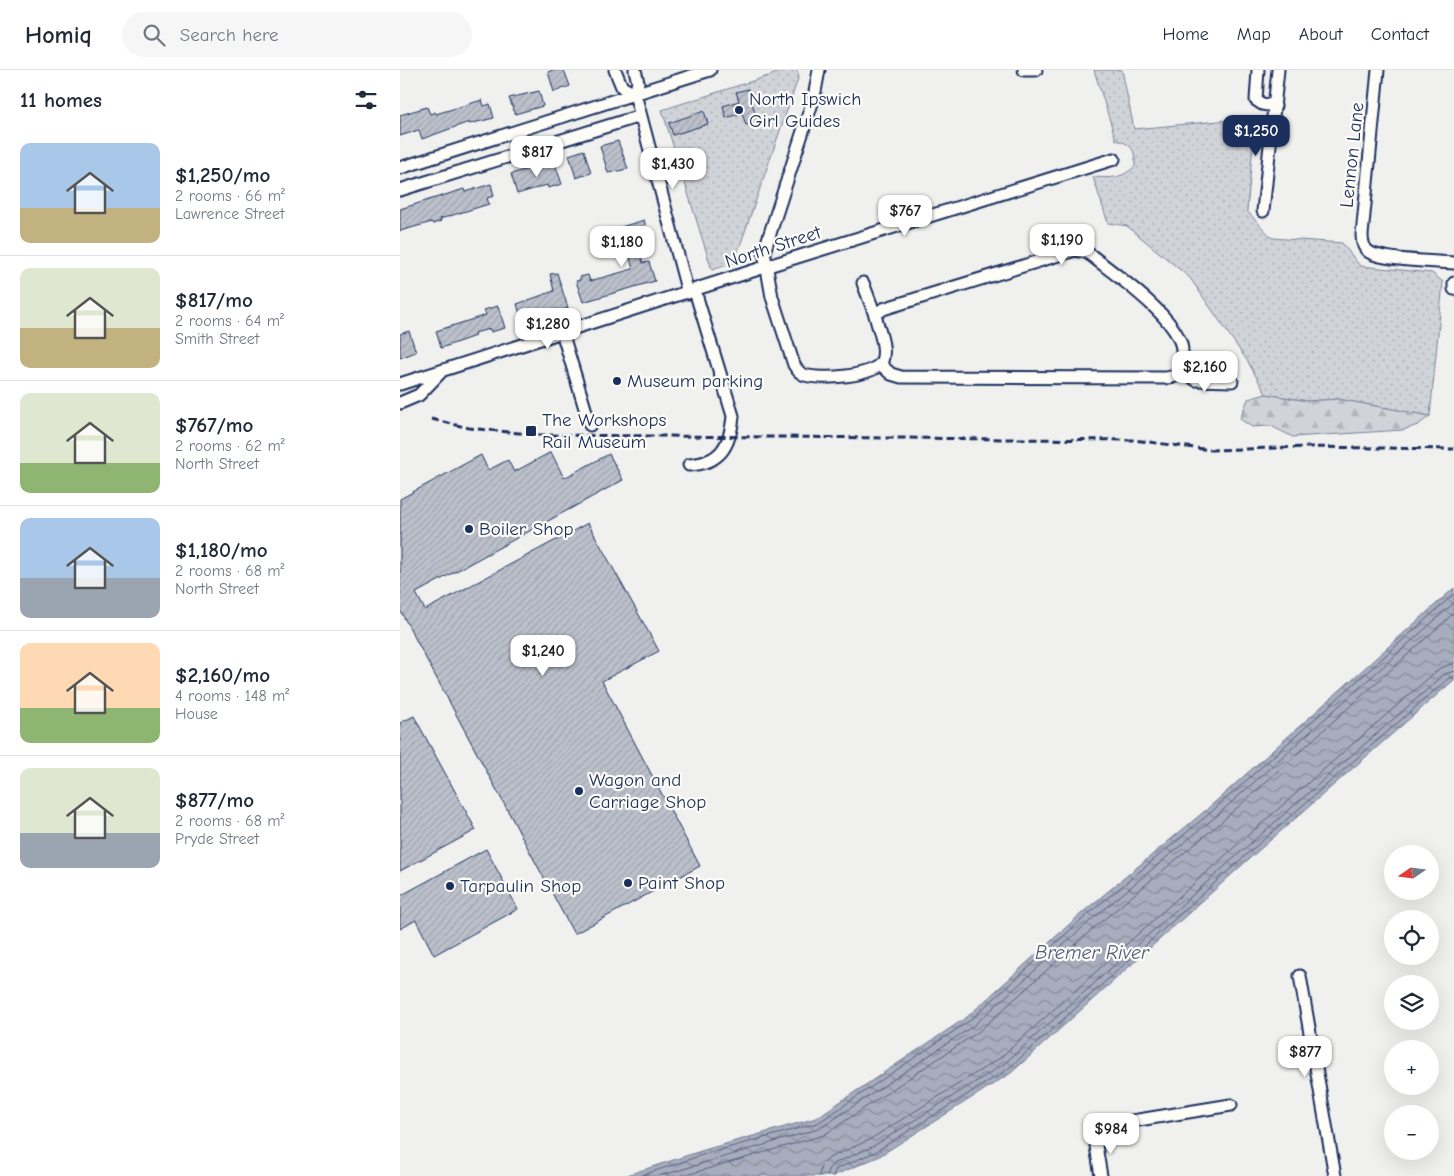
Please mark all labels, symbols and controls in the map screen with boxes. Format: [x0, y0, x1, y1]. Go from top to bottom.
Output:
search box [122, 12, 472, 57]
text: Homiq [25, 21, 92, 49]
icon: search [140, 21, 168, 49]
text: Search here [180, 24, 279, 46]
text: Home [1162, 24, 1209, 45]
text: Map [1237, 24, 1271, 45]
text: About [1299, 24, 1343, 45]
text: Contact [1371, 24, 1429, 45]
icon: filters [352, 86, 380, 114]
text: 11 homes [20, 88, 102, 112]
place label: North Ipswich Girl Guides [749, 88, 861, 132]
street label: Lennon Lane [1336, 101, 1368, 209]
marker: North Ipswich Girl Guides [733, 104, 745, 116]
pin: $1,250 [1215, 114, 1297, 157]
text: $1,250 [1234, 122, 1278, 140]
pin: $817 [507, 136, 567, 178]
text: $817 [521, 143, 553, 161]
pin: $1,430 [632, 148, 714, 190]
text: $1,430 [651, 155, 695, 173]
icon: home [60, 163, 120, 223]
text: $1,250/mo [175, 163, 270, 187]
text: 2 rooms · 66 m² [175, 187, 285, 205]
pin: $767 [875, 194, 935, 237]
text: $767 [889, 202, 921, 220]
text: Lawrence Street [175, 205, 285, 223]
street label: North Street [722, 221, 824, 273]
pin: $1,190 [1021, 224, 1103, 266]
pin: $1,180 [581, 226, 663, 268]
text: $1,190 [1041, 231, 1083, 249]
text: $1,180 [601, 233, 643, 251]
icon: home [60, 288, 120, 348]
text: $817/mo [175, 288, 253, 312]
pin: $1,280 [507, 308, 589, 350]
text: 2 rooms · 64 m² [175, 312, 284, 330]
text: $1,280 [526, 315, 570, 333]
text: Smith Street [175, 330, 259, 348]
pin: $2,160 [1164, 350, 1246, 393]
text: $2,160 [1183, 358, 1227, 376]
place label: Museum parking [627, 370, 763, 392]
marker: Museum parking [611, 375, 623, 387]
place label: The Workshops Rail Museum [542, 409, 667, 453]
icon: home [60, 413, 120, 473]
text: $767/mo [175, 413, 253, 437]
marker: The Workshops Rail Museum [524, 424, 538, 438]
text: 2 rooms · 62 m² [175, 437, 285, 455]
text: North Street [175, 455, 259, 473]
place label: Boiler Shop [479, 518, 574, 540]
marker: Boiler Shop [463, 523, 475, 535]
icon: home [60, 538, 120, 598]
text: $1,180/mo [175, 538, 268, 562]
text: 2 rooms · 68 m² [175, 562, 285, 580]
text: North Street [175, 580, 259, 598]
pin: $1,240 [502, 634, 584, 677]
text: $1,240 [521, 642, 565, 660]
icon: home [60, 663, 120, 723]
text: $2,160/mo [175, 663, 270, 687]
text: 4 rooms · 148 m² [175, 687, 289, 705]
text: House [175, 705, 218, 723]
place label: Wagon and Carriage Shop [589, 769, 706, 813]
marker: Wagon and Carriage Shop [573, 785, 585, 797]
icon: home [60, 788, 120, 848]
text: $877/mo [175, 788, 254, 812]
text: 2 rooms · 68 m² [175, 812, 285, 830]
text: Pryde Street [175, 830, 259, 848]
north arrow [1384, 845, 1439, 900]
map controls [1384, 845, 1439, 1160]
place label: Paint Shop [638, 872, 725, 894]
place label: Tarpaulin Shop [460, 875, 581, 897]
marker: Paint Shop [622, 877, 634, 889]
marker: Tarpaulin Shop [444, 880, 456, 892]
button: locate [1384, 910, 1439, 965]
water label: Bremer River [1035, 941, 1150, 964]
button: layers [1384, 975, 1439, 1030]
pin: $877 [1275, 1036, 1335, 1078]
button: + [1384, 1040, 1439, 1095]
text: $877 [1289, 1043, 1321, 1061]
button: − [1384, 1105, 1439, 1160]
pin: $984 [1081, 1112, 1141, 1155]
text: $984 [1094, 1120, 1128, 1138]

